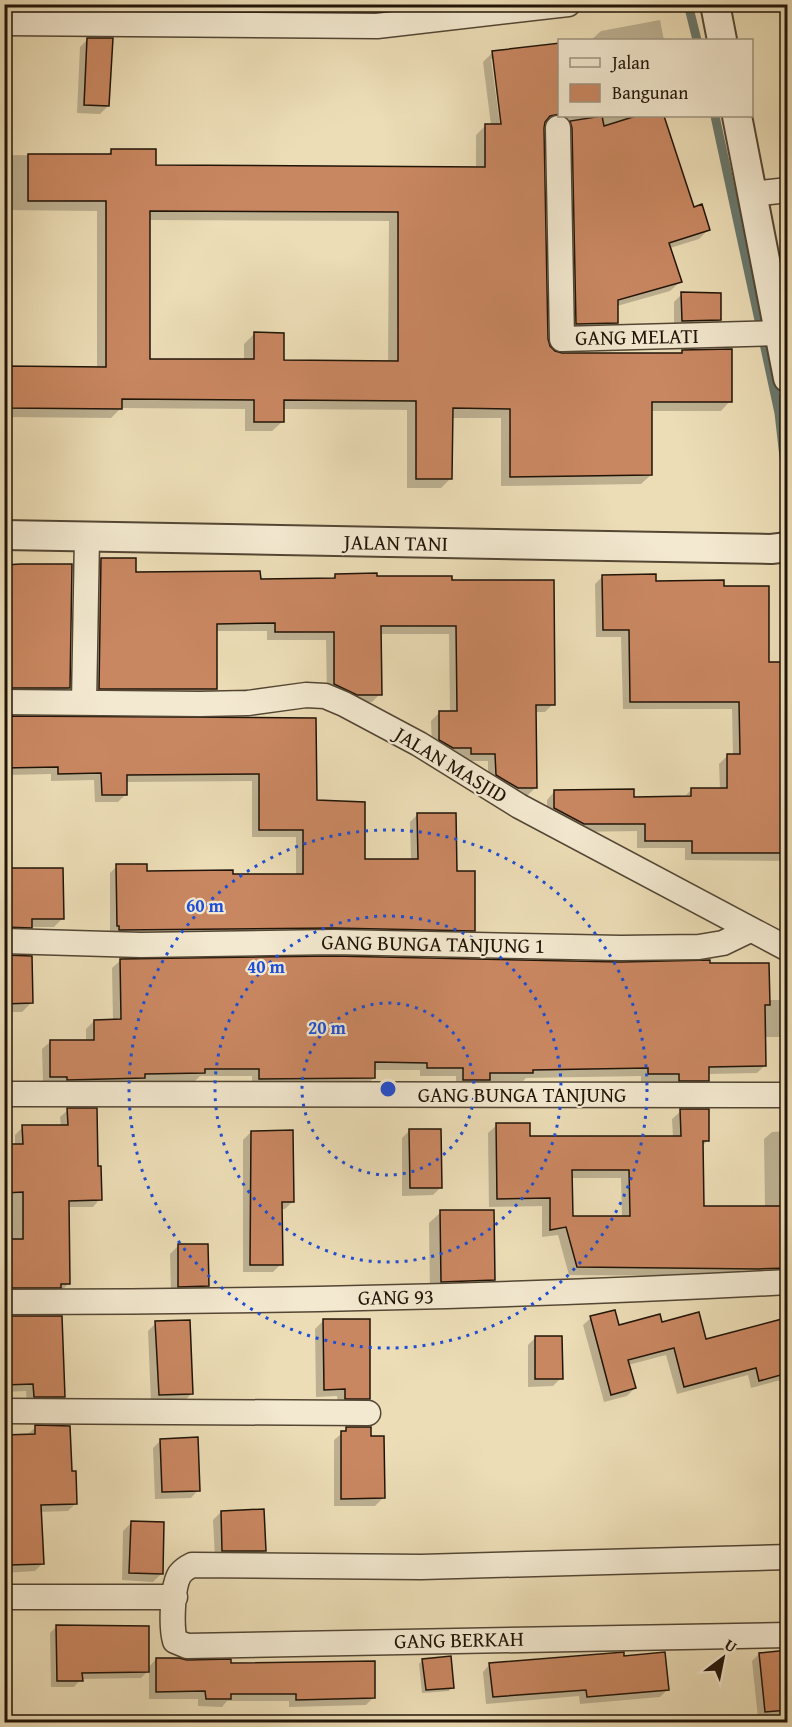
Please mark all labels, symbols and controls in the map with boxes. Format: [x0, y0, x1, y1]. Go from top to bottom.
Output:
legend [558, 39, 753, 117]
text: Jalan [610, 49, 650, 76]
text: Bangunan [612, 79, 688, 106]
street label: GANG MELATI [575, 320, 699, 353]
street label: JALAN TANI [341, 526, 448, 559]
street label: JALAN MASJID [386, 717, 514, 810]
text: 60 m [186, 892, 225, 919]
street label: GANG BUNGA TANJUNG 1 [321, 926, 545, 961]
text: 40 m [247, 953, 286, 980]
text: 20 m [308, 1014, 347, 1041]
centre of rings [378, 1079, 398, 1099]
street label: GANG BUNGA TANJUNG [418, 1079, 626, 1110]
street label: GANG 93 [358, 1280, 434, 1313]
street label: GANG BERKAH [394, 1623, 524, 1656]
north arrow [693, 1628, 753, 1688]
text: U [720, 1632, 742, 1658]

